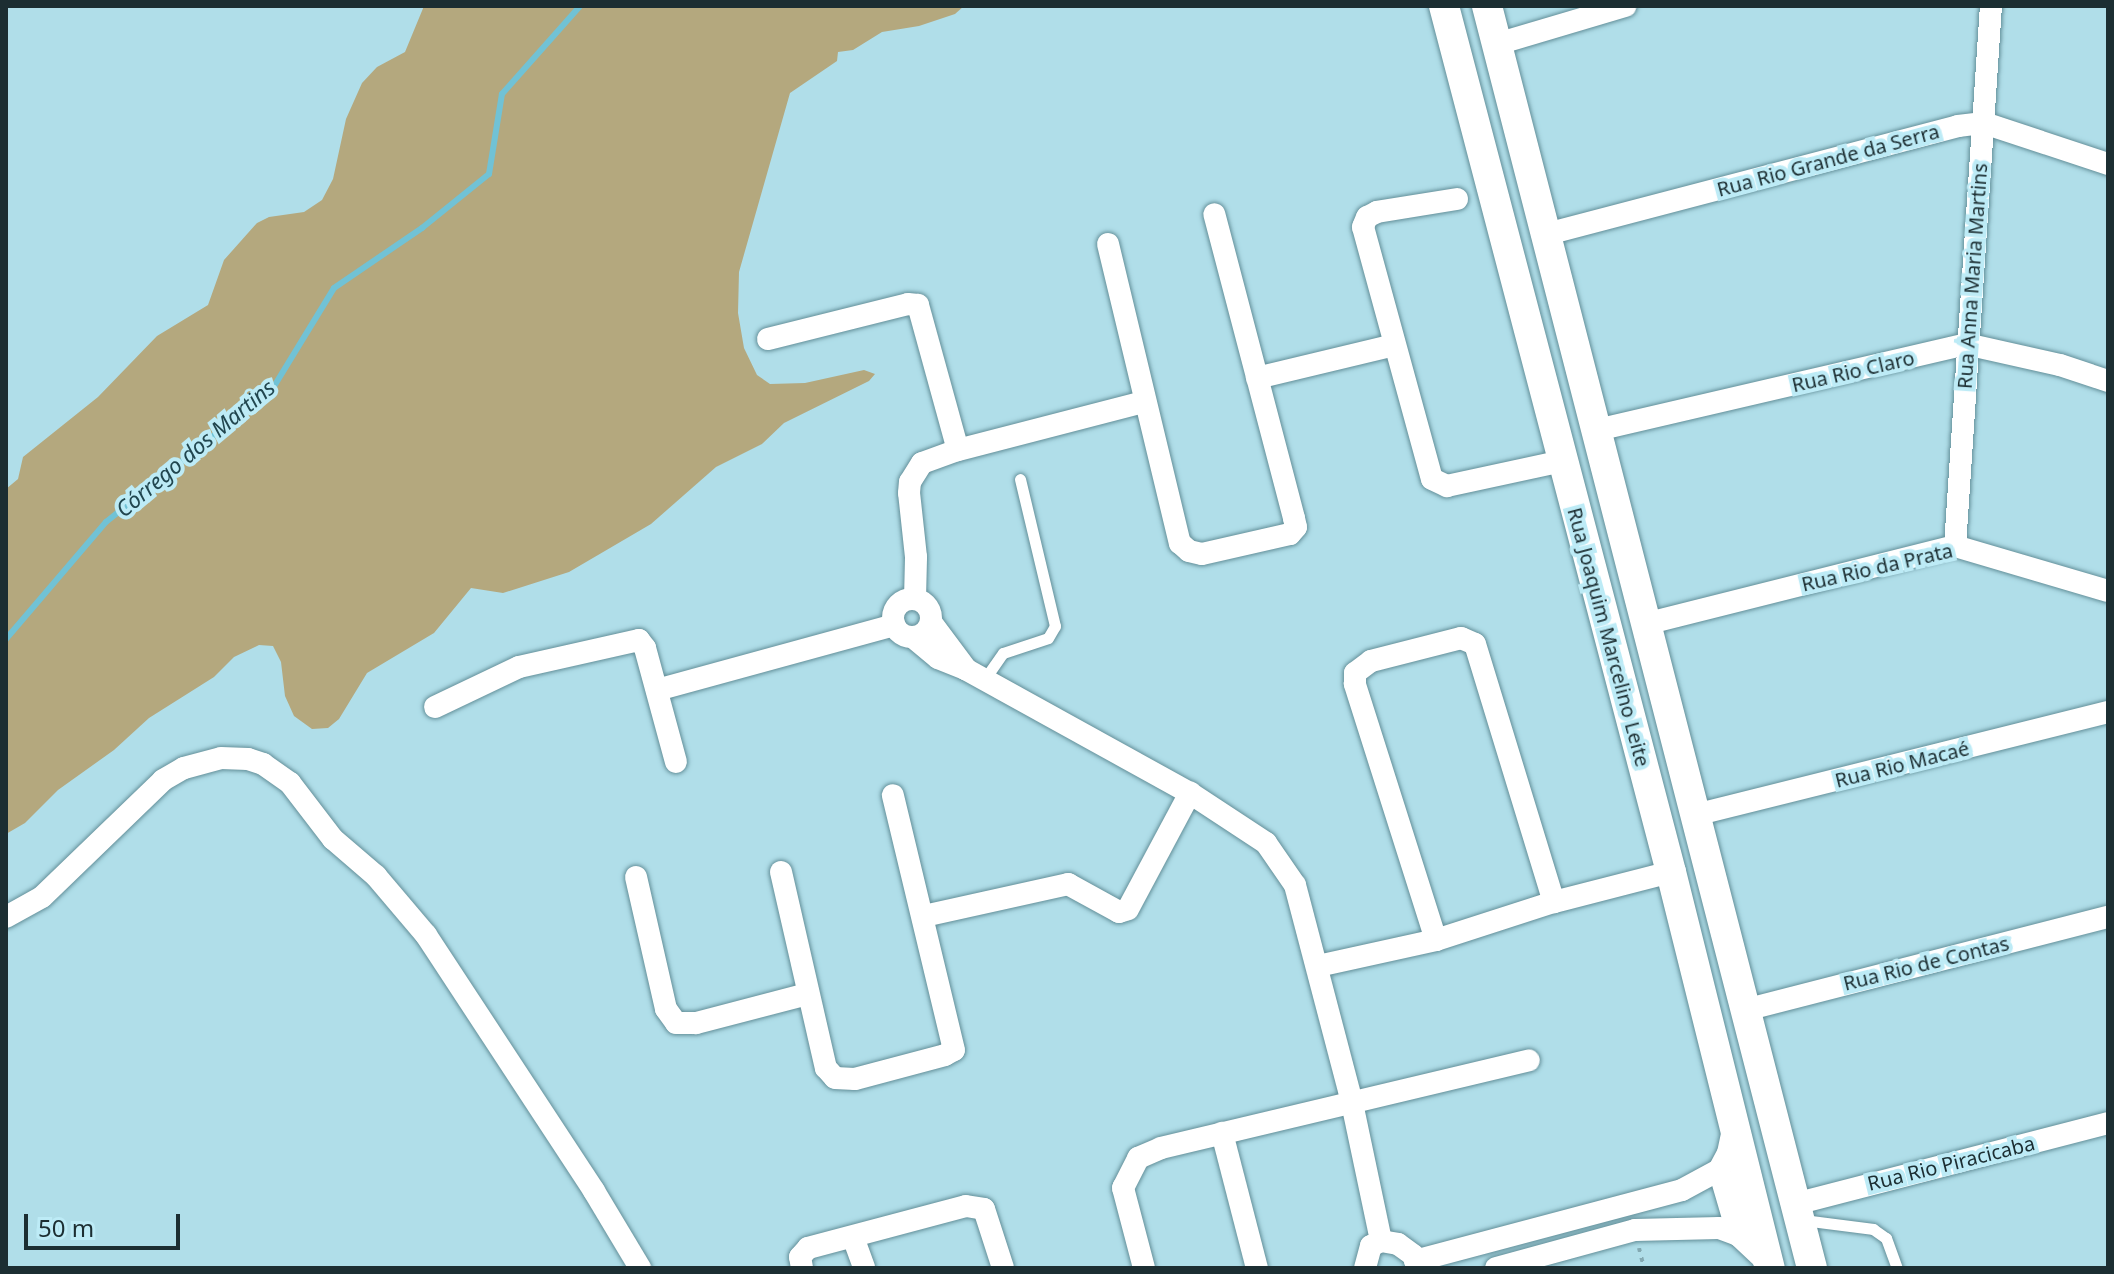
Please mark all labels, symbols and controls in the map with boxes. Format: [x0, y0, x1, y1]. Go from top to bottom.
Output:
street label: Rua Rio Grande da Serra [1714, 119, 1942, 201]
street label: Rua Anna Maria Martins [1952, 162, 1992, 390]
street label: Rua Rio Claro [1789, 345, 1917, 397]
water label: Córrego dos Martins [110, 374, 280, 522]
street label: Rua Joaquim Marcelino Leite [1563, 505, 1655, 769]
street label: Rua Rio da Prata [1799, 538, 1955, 596]
street label: Rua Rio Macaé [1832, 736, 1972, 792]
street label: Rua Rio de Contas [1841, 931, 2011, 995]
street label: Rua Rio Piracicaba [1865, 1131, 2037, 1195]
scale bar [28, 1198, 184, 1248]
text: 50 m [38, 1211, 94, 1244]

